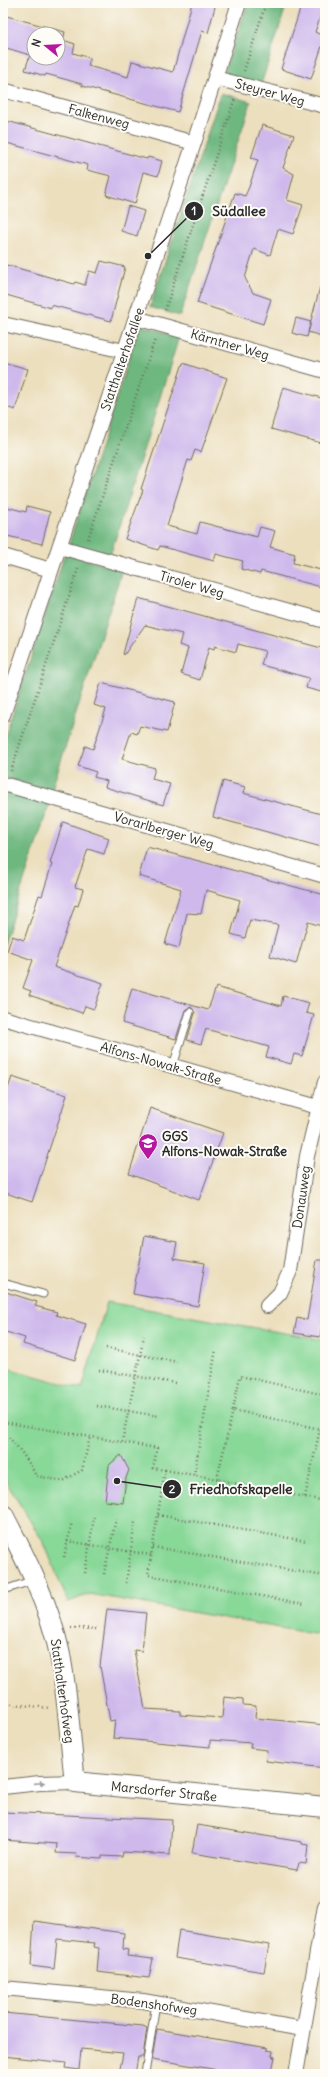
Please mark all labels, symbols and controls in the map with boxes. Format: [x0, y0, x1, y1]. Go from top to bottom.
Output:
north arrow [26, 26, 66, 66]
text: N [29, 37, 44, 49]
street label: Steyrer Weg [233, 75, 307, 110]
street label: Falkenweg [66, 100, 131, 133]
callout: Südallee [184, 198, 274, 224]
text: Südallee [212, 202, 266, 220]
text: 1 [192, 203, 196, 218]
street label: Statthalterhofallee [97, 305, 148, 413]
street label: Kärntner Weg [189, 325, 271, 364]
street label: Tiroler Weg [158, 567, 226, 602]
street label: Vorarlberger Weg [112, 808, 216, 853]
street label: Alfons-Nowak-Straße [98, 1038, 223, 1089]
place label: GGS Alfons-Nowak-Straße [162, 1128, 287, 1160]
school or university icon: GGS Alfons-Nowak-Straße [137, 1132, 159, 1160]
street label: Donauweg [289, 1164, 314, 1230]
callout: Friedhofskapelle [162, 1476, 301, 1502]
text: Friedhofskapelle [189, 1480, 293, 1498]
text: 2 [169, 1481, 176, 1496]
street label: Statthalterhofweg [47, 1638, 78, 1744]
street label: Marsdorfer Straße [110, 1777, 218, 1806]
one-way arrow [33, 1779, 45, 1786]
street label: Bodenshofweg [110, 1990, 198, 2019]

